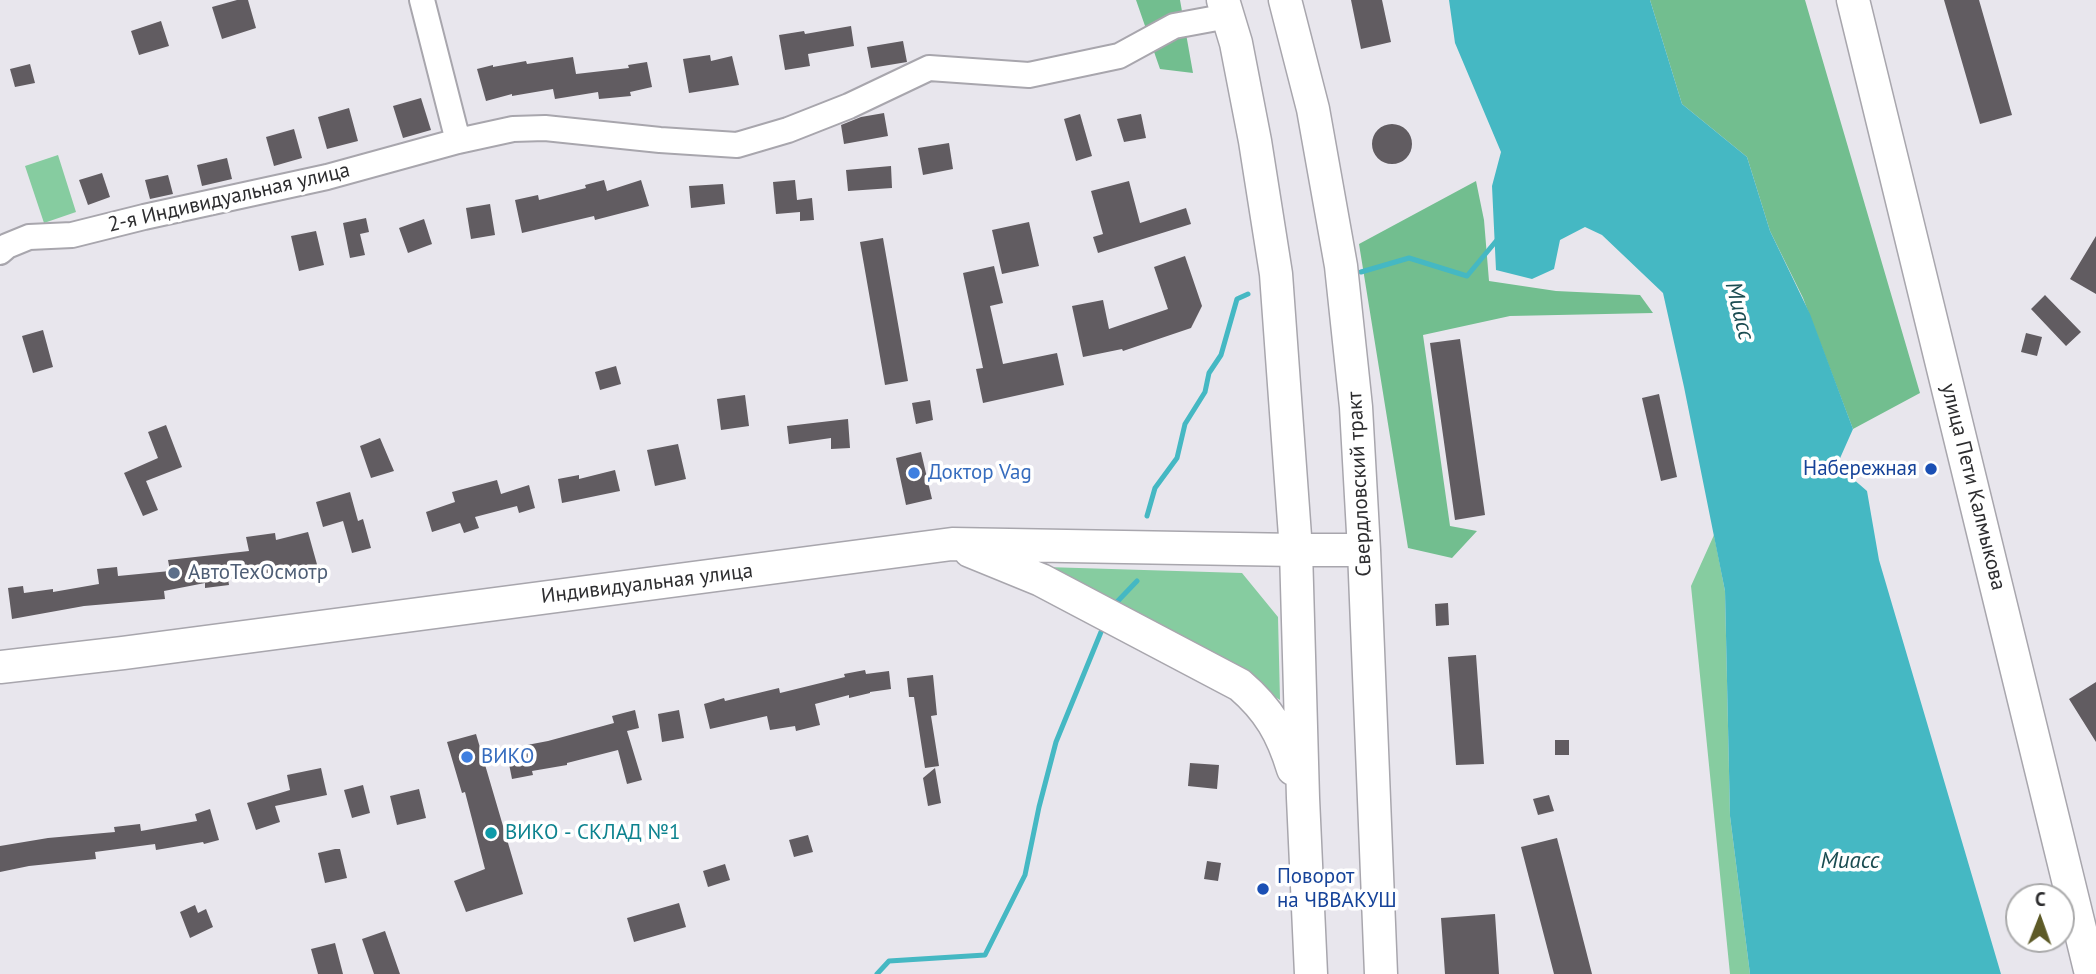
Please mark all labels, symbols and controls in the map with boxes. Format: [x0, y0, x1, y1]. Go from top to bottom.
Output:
street label: 2-я Индивидуальная улица [106, 158, 352, 238]
water label: Миасс [1718, 279, 1760, 343]
street label: улица Пети Калмыкова [1935, 381, 2011, 593]
street label: Свердловский тракт [1343, 391, 1377, 577]
place label: Набережная [1803, 456, 1917, 482]
place label: Доктор Vag [928, 460, 1032, 486]
marker: Набережная [1923, 461, 1939, 477]
marker: Доктор Vag [906, 465, 922, 481]
street label: Индивидуальная улица [540, 559, 754, 609]
place label: АвтоТехОсмотр [188, 560, 328, 586]
marker: АвтоТехОсмотр [166, 565, 182, 581]
place label: ВИКО [481, 744, 534, 770]
marker: ВИКО [459, 749, 475, 765]
place label: ВИКО - СКЛАД №1 [505, 820, 680, 846]
marker: ВИКО - СКЛАД №1 [483, 825, 499, 841]
water label: Миасс [1821, 847, 1879, 875]
place label: Поворот на ЧВВАКУШ [1277, 864, 1397, 914]
marker: Поворот на ЧВВАКУШ [1255, 881, 1271, 897]
north arrow [2005, 883, 2075, 953]
text: С [2035, 887, 2046, 911]

